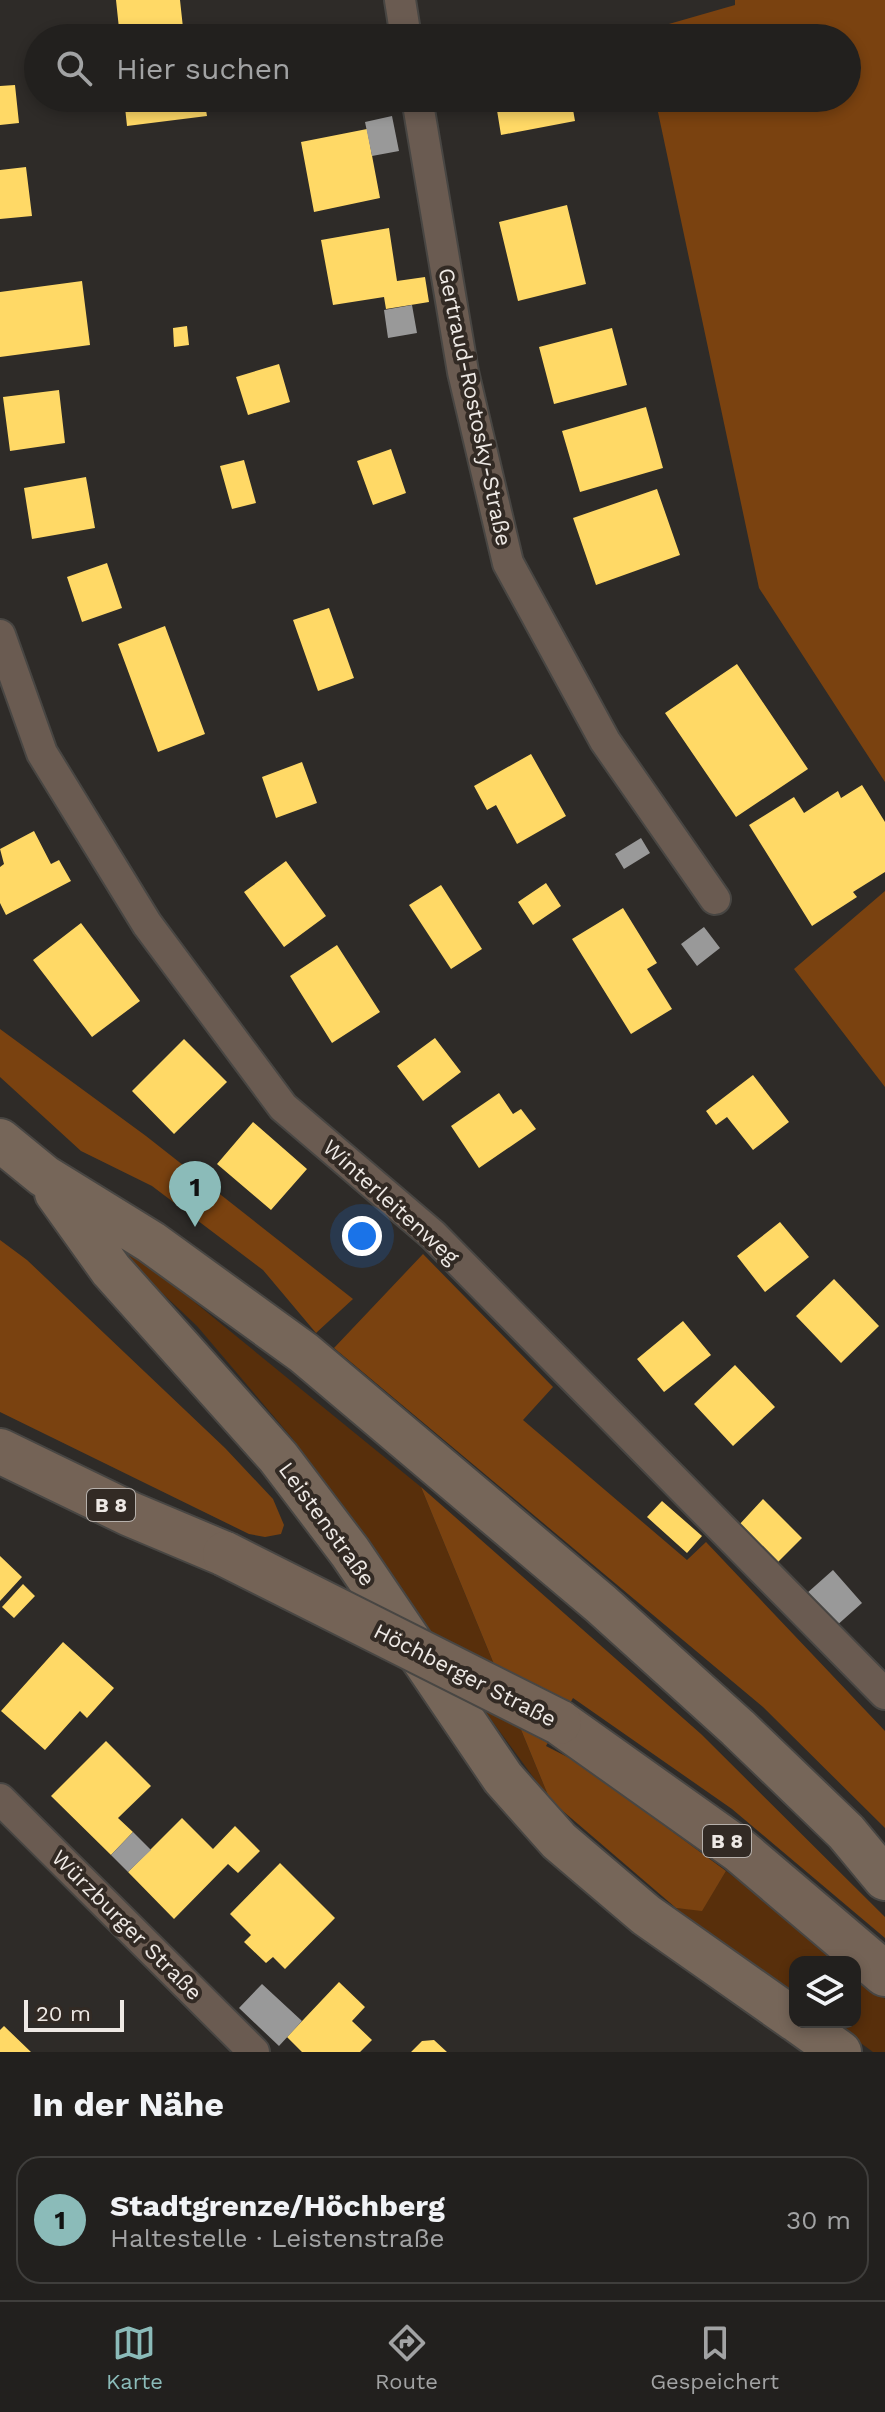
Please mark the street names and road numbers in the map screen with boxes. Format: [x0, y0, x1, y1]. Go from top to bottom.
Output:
street label: Gertraud-Rostosky-Straße [433, 266, 517, 548]
street label: Winterleitenweg [318, 1134, 464, 1270]
street label: Leistenstraße [274, 1457, 380, 1591]
road number: B 8 [87, 1489, 135, 1521]
street label: Höchberger Straße [370, 1618, 560, 1732]
road number: B 8 [703, 1825, 751, 1857]
street label: Würzburger Straße [47, 1845, 207, 2005]

